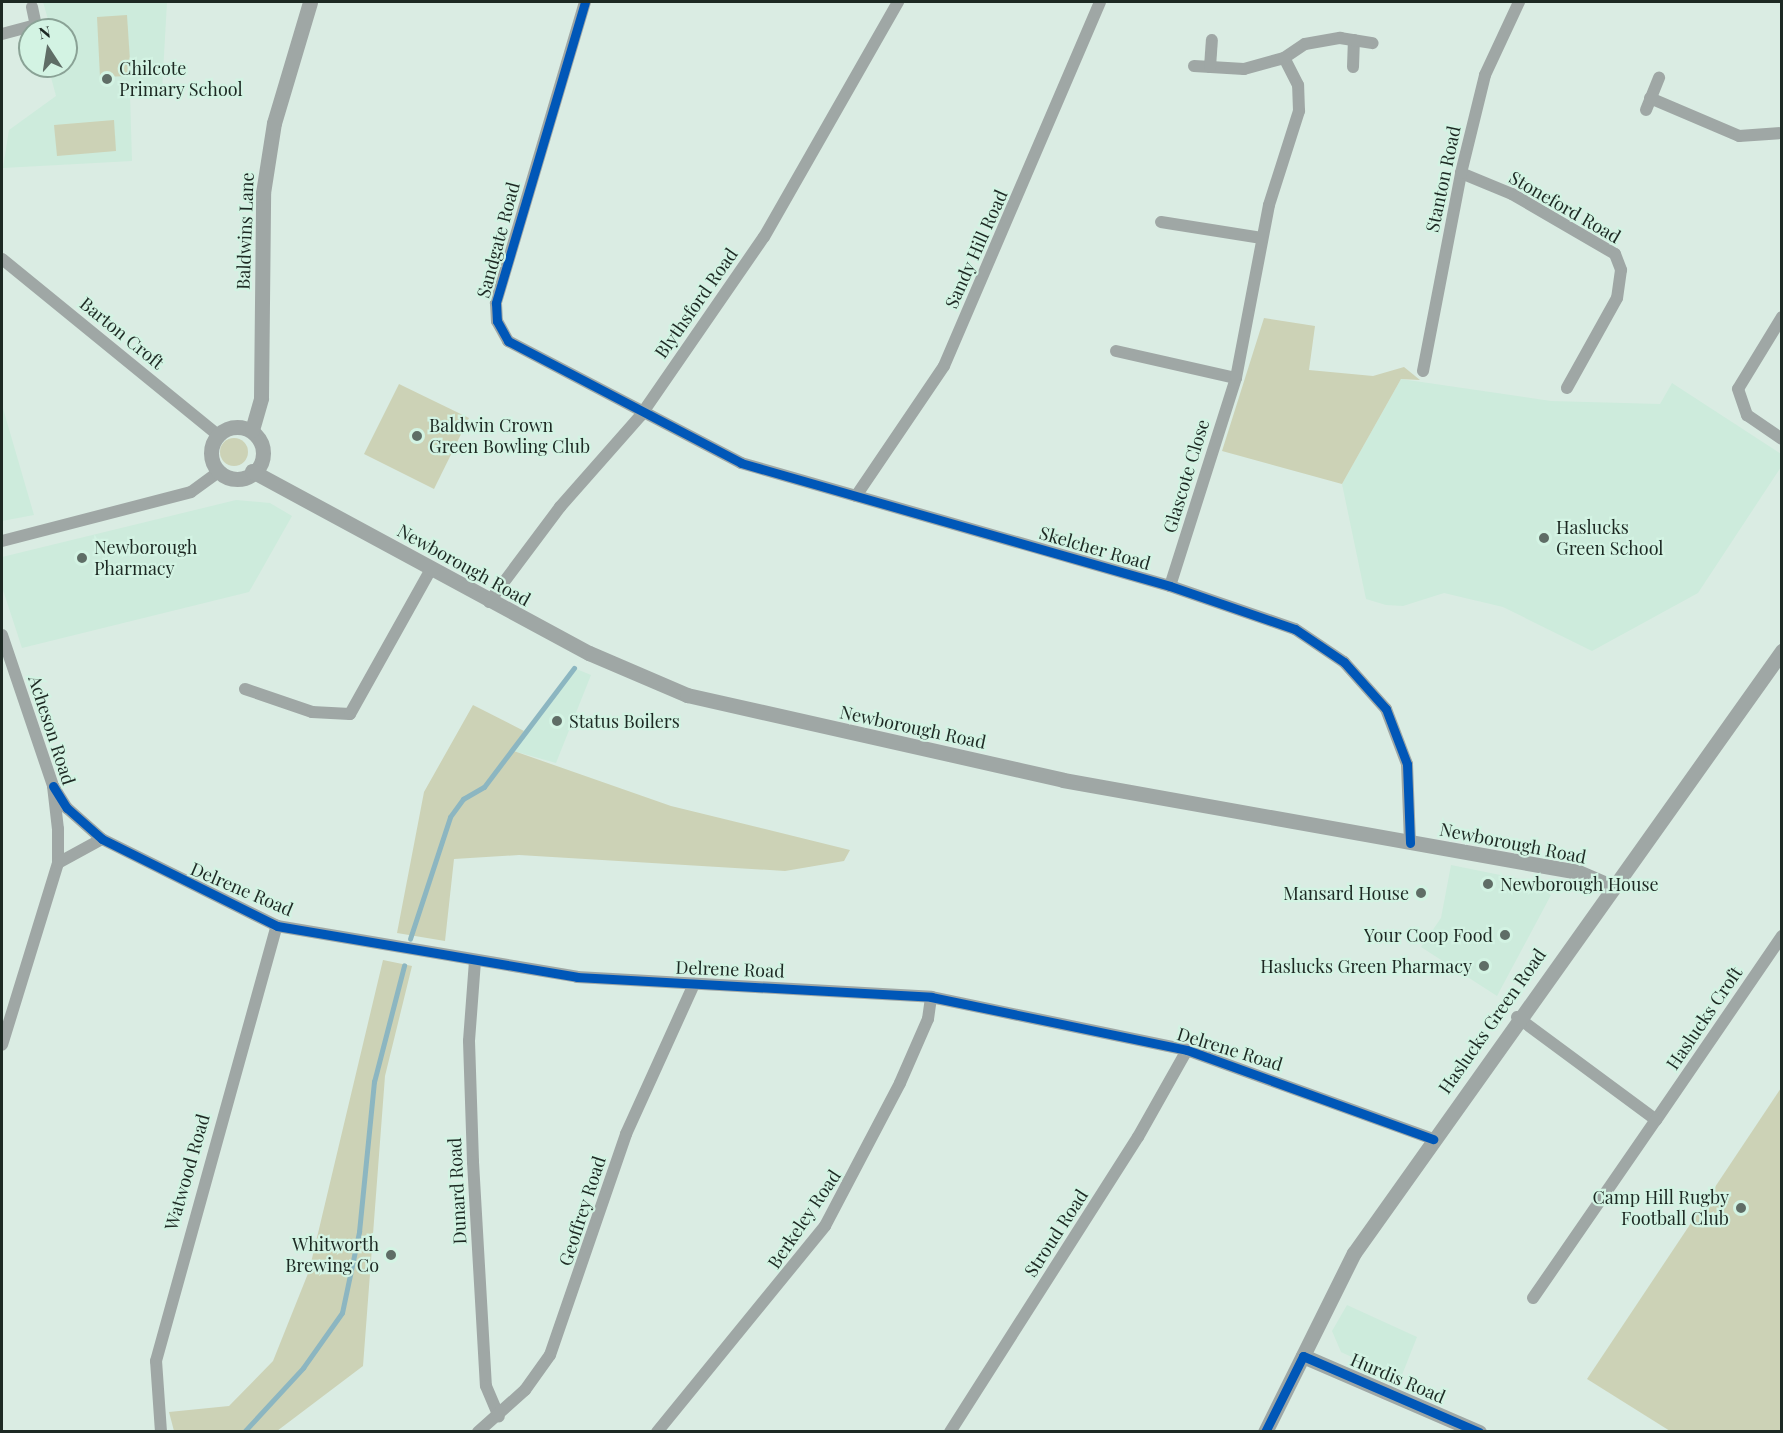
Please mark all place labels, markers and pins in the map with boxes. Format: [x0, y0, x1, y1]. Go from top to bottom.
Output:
place label: Chilcote Primary School [119, 58, 243, 100]
marker: Chilcote Primary School [100, 72, 114, 86]
place label: Baldwin Crown Green Bowling Club [429, 415, 590, 458]
marker: Baldwin Crown Green Bowling Club [410, 429, 424, 443]
place label: Haslucks Green School [1556, 517, 1663, 560]
marker: Haslucks Green School [1537, 531, 1551, 545]
place label: Newborough Pharmacy [94, 537, 197, 580]
marker: Newborough Pharmacy [75, 551, 89, 565]
place label: Status Boilers [569, 710, 680, 732]
marker: Status Boilers [550, 714, 564, 728]
place label: Newborough House [1500, 873, 1659, 895]
marker: Newborough House [1481, 877, 1495, 891]
place label: Mansard House [1283, 882, 1409, 904]
marker: Mansard House [1414, 886, 1428, 900]
place label: Your Coop Food [1364, 924, 1493, 946]
marker: Your Coop Food [1498, 928, 1512, 942]
place label: Haslucks Green Pharmacy [1260, 955, 1472, 977]
marker: Haslucks Green Pharmacy [1477, 959, 1491, 973]
place label: Camp Hill Rugby Football Club [1592, 1187, 1729, 1230]
marker: Camp Hill Rugby Football Club [1734, 1201, 1748, 1215]
place label: Whitworth Brewing Co [285, 1234, 379, 1276]
marker: Whitworth Brewing Co [384, 1248, 398, 1262]

